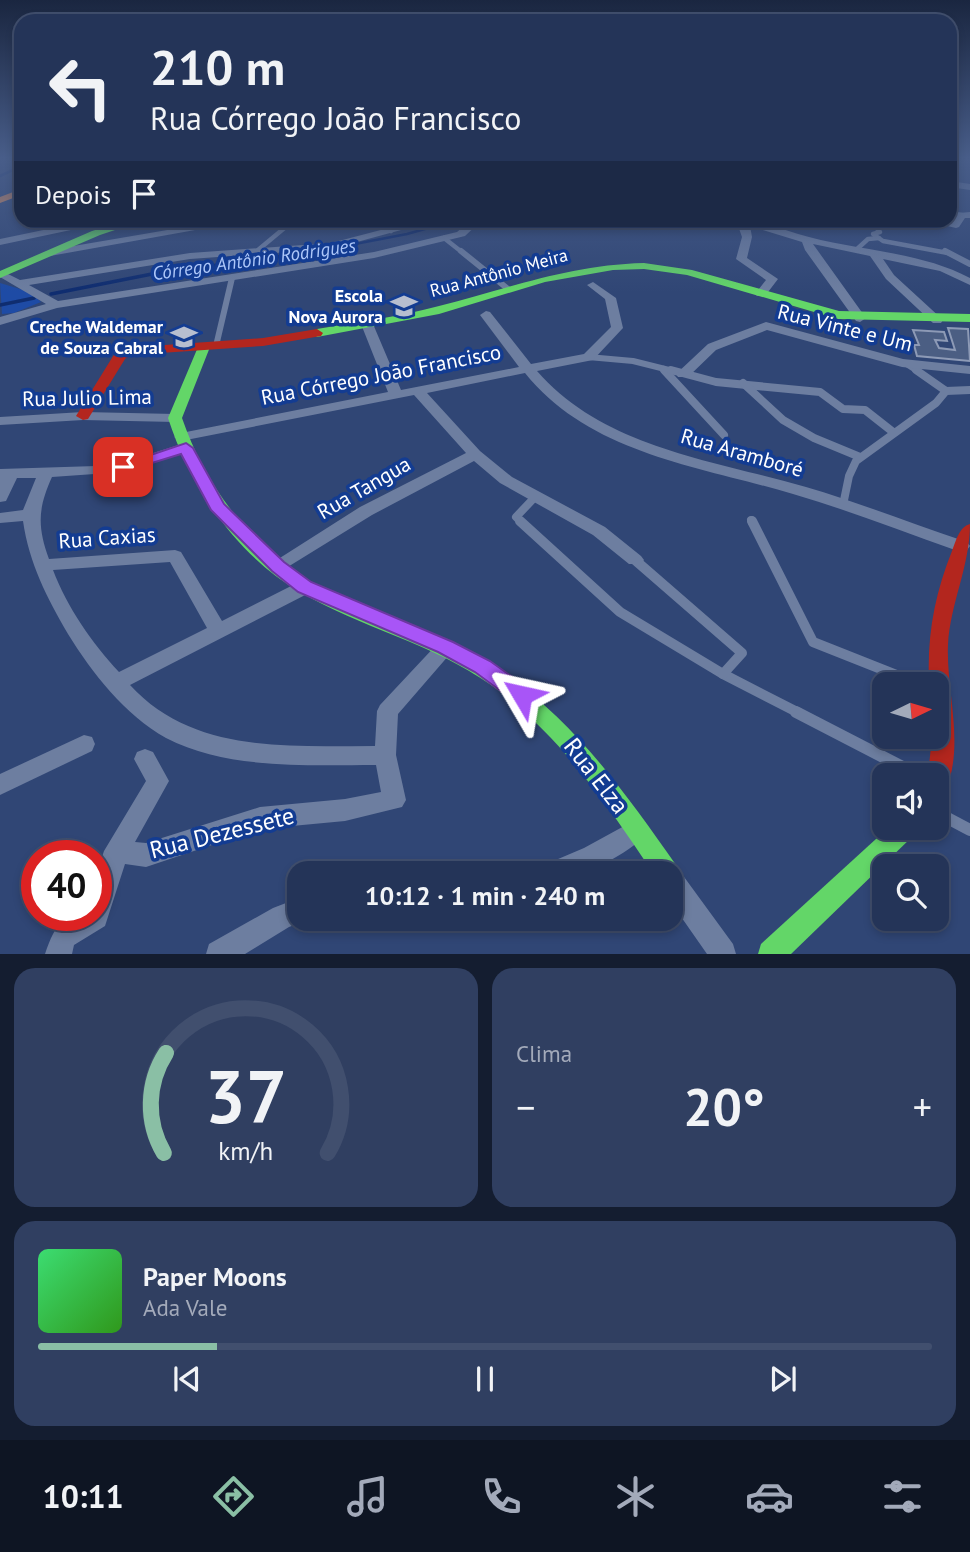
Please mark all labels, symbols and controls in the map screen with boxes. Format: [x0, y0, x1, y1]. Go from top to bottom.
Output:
text: 210 m [150, 35, 285, 99]
icon: left [35, 42, 126, 133]
text: Rua Córrego João Francisco [150, 97, 521, 139]
icon: arrive [125, 175, 163, 213]
text: Depois [35, 178, 111, 211]
water label: Córrego Antônio Rodrigues [151, 233, 358, 285]
street label: Rua Antônio Meira [427, 243, 570, 302]
place label: Escola Nova Aurora [289, 284, 383, 328]
school or university icon: Escola Nova Aurora [389, 291, 419, 321]
street label: Rua Vinte e Um [775, 298, 915, 357]
place label: Creche Waldemar de Souza Cabral [29, 315, 164, 359]
school or university icon: Creche Waldemar de Souza Cabral [169, 322, 199, 352]
street label: Rua Córrego João Francisco [259, 338, 503, 411]
street label: Rua Julio Lima [22, 383, 152, 412]
street label: Rua Aramboré [678, 422, 807, 483]
pin [93, 437, 153, 497]
icon: arrive [104, 448, 142, 486]
street label: Rua Tangua [312, 450, 415, 525]
street label: Rua Caxias [57, 521, 156, 554]
position arrow [485, 658, 559, 732]
north arrow [872, 672, 948, 749]
map controls [872, 672, 949, 931]
street label: Rua Elza [557, 732, 636, 820]
button: sound [872, 763, 949, 840]
street label: Rua Dezessete [146, 800, 297, 865]
speed limit sign: 40 [21, 840, 112, 931]
button: search [872, 854, 949, 931]
text: 10:12 · 1 min · 240 m [365, 879, 605, 912]
text: Clima [516, 1039, 572, 1068]
text: 37 [205, 1050, 287, 1144]
text: 20° [683, 1073, 765, 1140]
text: − [516, 1082, 535, 1131]
text: + [913, 1082, 932, 1131]
text: km/h [219, 1135, 273, 1167]
text: Paper Moons [143, 1260, 287, 1293]
text: Ada Vale [143, 1293, 227, 1322]
icon: previous [168, 1360, 206, 1398]
icon: pause [466, 1360, 504, 1398]
icon: next [764, 1360, 802, 1398]
icon: directions [209, 1472, 258, 1521]
icon: music [343, 1472, 392, 1521]
icon: phone [477, 1472, 526, 1521]
icon: climate [611, 1472, 660, 1521]
icon: car [745, 1472, 794, 1521]
icon: filters [878, 1472, 927, 1521]
text: 10:11 [42, 1475, 124, 1517]

